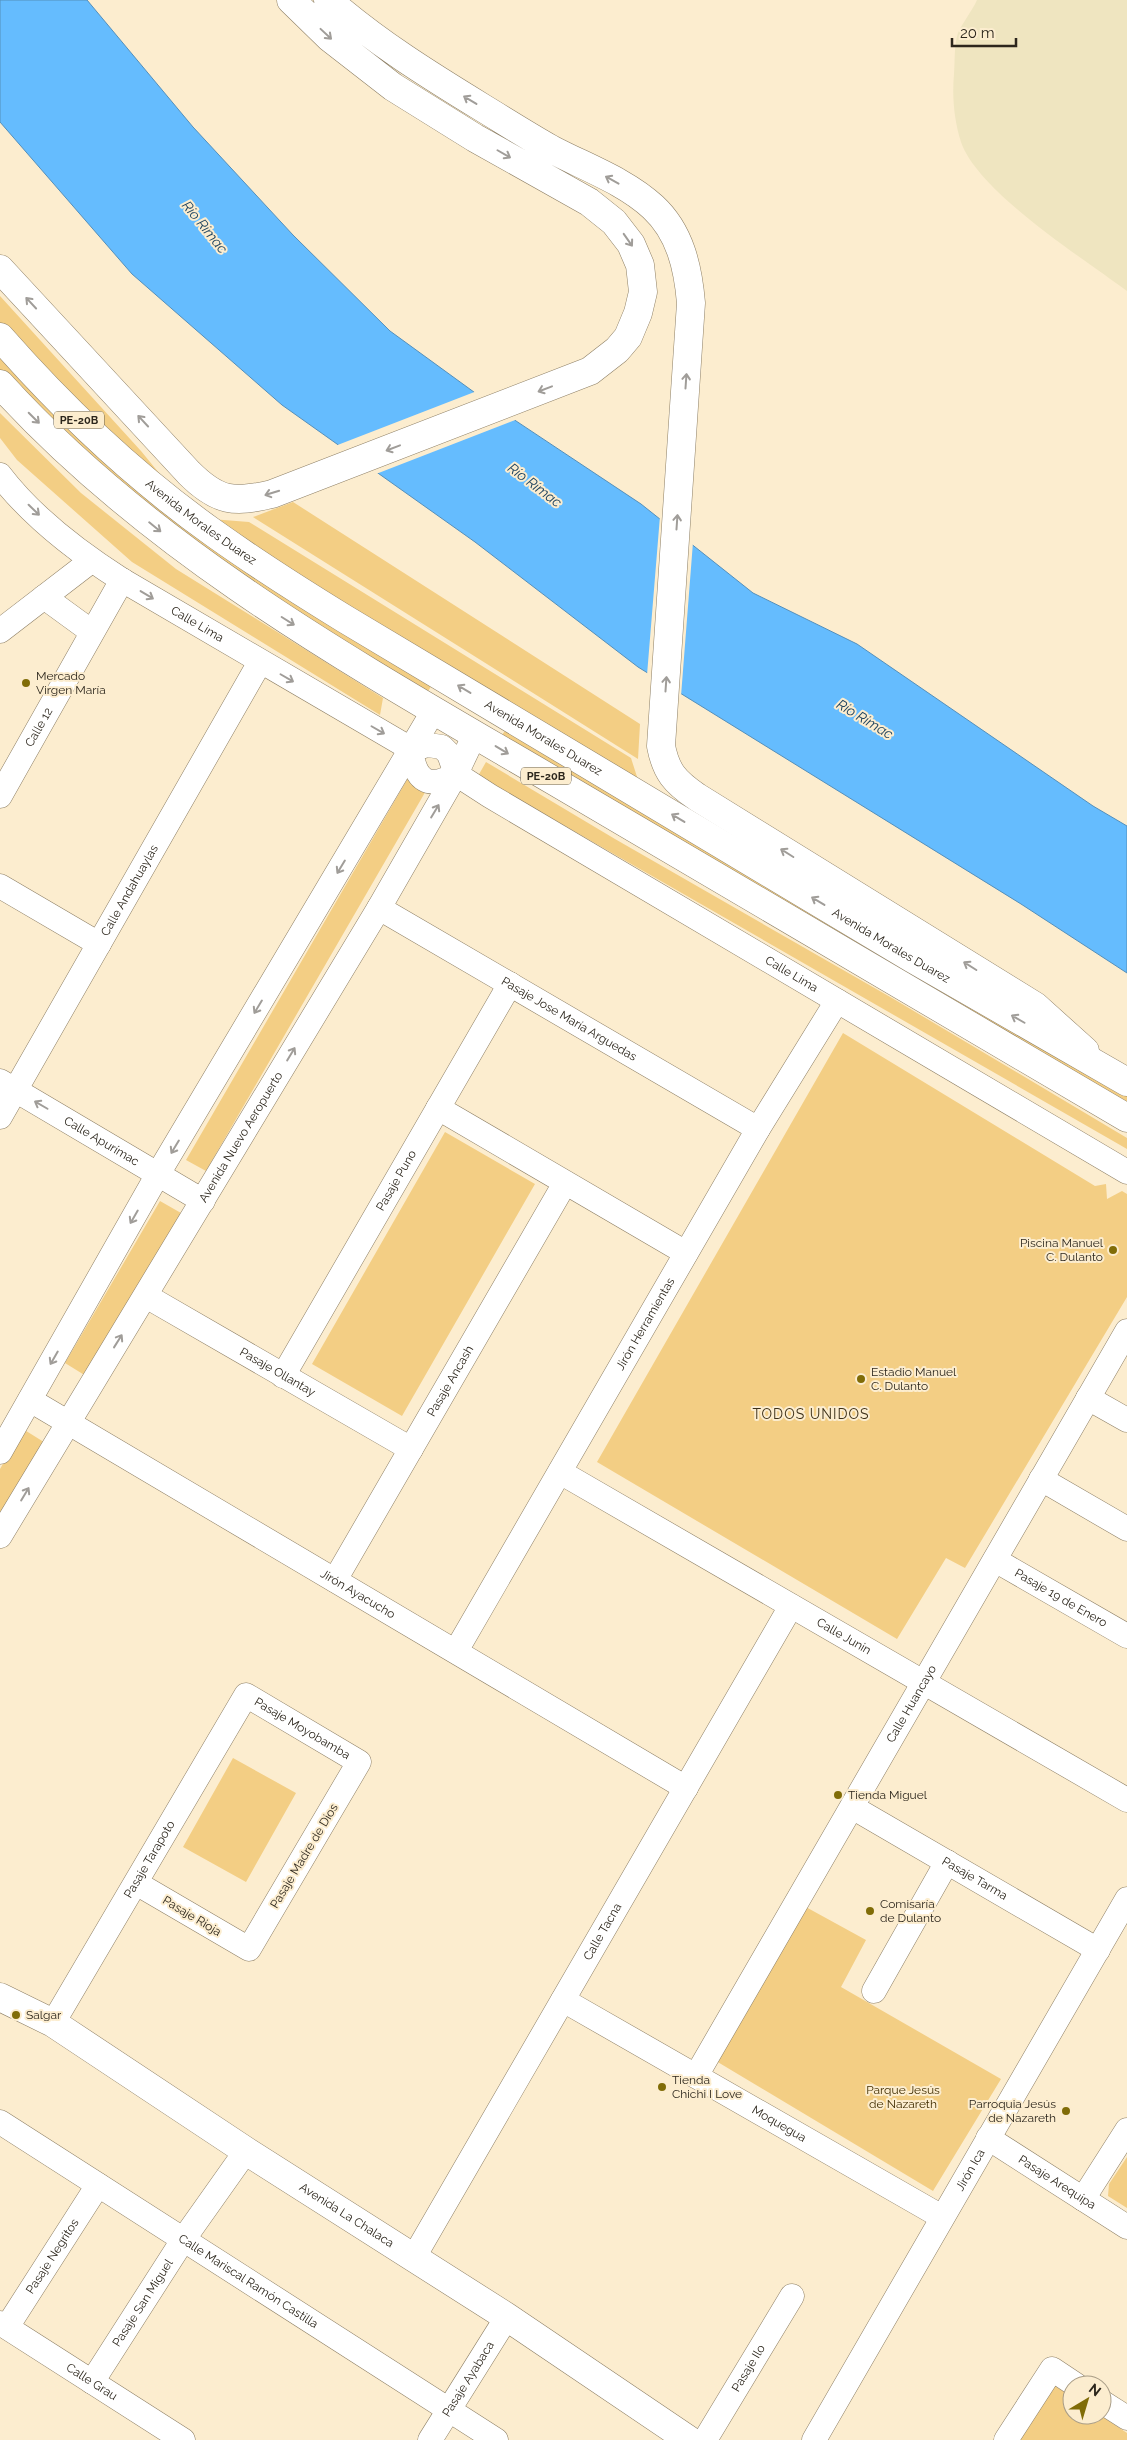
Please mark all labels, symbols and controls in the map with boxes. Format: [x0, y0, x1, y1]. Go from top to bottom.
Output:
scale bar [952, 15, 1016, 47]
text: 20 m [960, 24, 995, 42]
one-way arrow [320, 28, 333, 40]
one-way arrow [464, 95, 478, 105]
one-way arrow [496, 150, 510, 160]
one-way arrow [605, 175, 620, 184]
water label: Río Rímac [179, 198, 231, 257]
one-way arrow [622, 233, 633, 247]
one-way arrow [25, 296, 37, 309]
one-way arrow [682, 373, 691, 389]
one-way arrow [537, 385, 552, 394]
one-way arrow [28, 412, 40, 425]
road number: PE-20B [54, 412, 104, 428]
one-way arrow [137, 415, 149, 428]
one-way arrow [386, 444, 401, 453]
water label: Río Rímac [505, 460, 565, 511]
street label: Avenida Morales Duarez [143, 476, 259, 568]
one-way arrow [265, 489, 280, 498]
one-way arrow [27, 504, 40, 516]
one-way arrow [672, 514, 681, 530]
one-way arrow [148, 521, 161, 532]
one-way arrow [140, 591, 154, 601]
street label: Calle Lima [168, 603, 226, 645]
one-way arrow [280, 616, 294, 626]
place label: Mercado Virgen María [36, 669, 106, 697]
one-way arrow [280, 673, 295, 683]
one-way arrow [661, 676, 670, 692]
marker: Mercado Virgen María [20, 677, 32, 689]
one-way arrow [457, 684, 471, 694]
water label: Río Rímac [834, 696, 897, 742]
street label: Avenida Morales Duarez [482, 697, 605, 778]
street label: Calle 12 [22, 705, 55, 749]
one-way arrow [370, 726, 384, 736]
one-way arrow [494, 745, 508, 755]
road number: PE-20B [521, 768, 571, 784]
one-way arrow [430, 804, 440, 818]
one-way arrow [672, 812, 686, 822]
street label: Calle Andahuaylas [98, 842, 161, 939]
one-way arrow [781, 848, 795, 858]
one-way arrow [335, 860, 345, 874]
one-way arrow [811, 896, 825, 906]
street label: Avenida Morales Duarez [830, 905, 953, 986]
street label: Calle Lima [763, 953, 820, 995]
one-way arrow [964, 961, 978, 971]
street label: Pasaje Jose María Arguedas [499, 974, 639, 1064]
one-way arrow [252, 999, 262, 1013]
one-way arrow [1011, 1014, 1026, 1024]
one-way arrow [287, 1048, 297, 1062]
street label: Avenida Nuevo Aeropuerto [196, 1069, 286, 1205]
one-way arrow [34, 1100, 48, 1110]
street label: Calle Apurímac [62, 1113, 142, 1169]
one-way arrow [169, 1139, 179, 1153]
street label: Pasaje Puno [373, 1148, 419, 1213]
one-way arrow [129, 1209, 138, 1224]
place label: Piscina Manuel C. Dulanto [1020, 1236, 1104, 1264]
marker: Piscina Manuel C. Dulanto [1107, 1244, 1119, 1256]
street label: Jirón Herramientas [613, 1275, 678, 1373]
one-way arrow [114, 1334, 124, 1348]
street label: Pasaje Ancash [424, 1343, 476, 1419]
street label: Pasaje Ollantay [237, 1345, 318, 1400]
one-way arrow [49, 1351, 59, 1366]
place label: Estadio Manuel C. Dulanto [871, 1365, 957, 1393]
marker: Estadio Manuel C. Dulanto [855, 1373, 867, 1385]
district label: TODOS UNIDOS [752, 1406, 870, 1422]
one-way arrow [20, 1488, 30, 1502]
street label: Jirón Ayacucho [318, 1566, 398, 1621]
street label: Pasaje 19 de Enero [1012, 1566, 1110, 1630]
street label: Calle Junin [814, 1615, 874, 1657]
street label: Calle Huancayo [883, 1662, 939, 1745]
street label: Pasaje Moyobamba [252, 1695, 353, 1762]
place label: Tienda Miguel [848, 1788, 928, 1802]
marker: Tienda Miguel [832, 1789, 844, 1801]
street label: Pasaje Madre de Dios [267, 1801, 341, 1911]
street label: Pasaje Tarapoto [121, 1818, 178, 1901]
street label: Pasaje Tarma [940, 1854, 1010, 1903]
street label: Pasaje Rioja [160, 1893, 224, 1939]
place label: Comisaría de Dulanto [880, 1897, 941, 1925]
street label: Calle Tacna [580, 1900, 624, 1963]
marker: Comisaría de Dulanto [864, 1905, 876, 1917]
place label: Salgar [26, 2008, 62, 2022]
marker: Salgar [10, 2009, 22, 2021]
place label: Tienda Chichi I Love [672, 2073, 742, 2101]
marker: Tienda Chichi I Love [656, 2081, 668, 2093]
park label: Parque Jesús de Nazareth [866, 2083, 940, 2111]
place label: Parroquia Jesús de Nazareth [969, 2097, 1056, 2125]
street label: Moquegua [749, 2103, 809, 2145]
marker: Parroquia Jesús de Nazareth [1060, 2105, 1072, 2117]
street label: Jirón Ica [953, 2147, 988, 2193]
street label: Pasaje Arequipa [1016, 2152, 1098, 2212]
street label: Avenida La Chalaca [297, 2180, 396, 2250]
street label: Pasaje Negritos [23, 2216, 82, 2296]
street label: Calle Mariscal Ramón Castilla [176, 2231, 321, 2331]
street label: Pasaje San Miguel [110, 2256, 176, 2349]
street label: Pasaje Ayabaca [439, 2339, 497, 2419]
street label: Pasaje Ilo [729, 2342, 768, 2394]
street label: Calle Grau [64, 2360, 120, 2403]
north arrow [1062, 2375, 1112, 2425]
text: N [1086, 2380, 1104, 2399]

